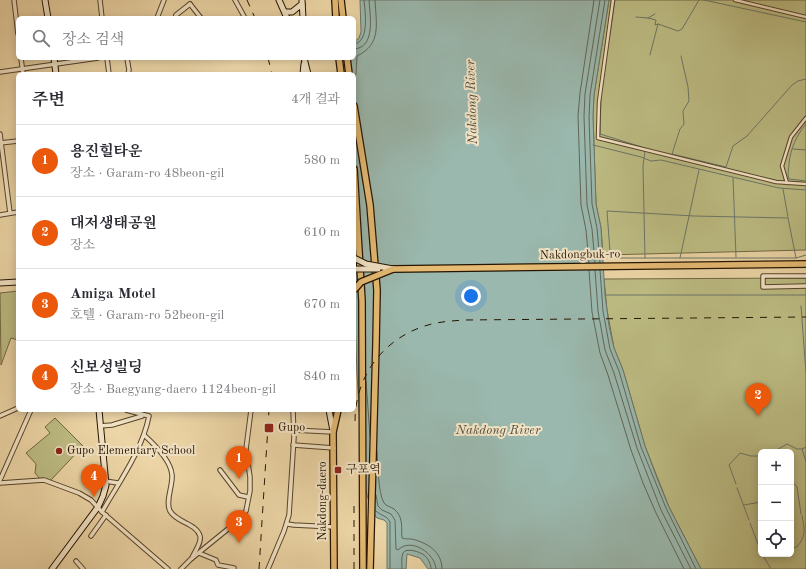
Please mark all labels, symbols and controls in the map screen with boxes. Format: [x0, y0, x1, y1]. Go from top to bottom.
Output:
search box [16, 16, 356, 60]
icon: search [30, 27, 52, 49]
text: 장소 검색 [62, 33, 124, 48]
water label: Nakdong River [464, 59, 480, 145]
text: 주변 [32, 92, 65, 109]
text: 4개 결과 [291, 93, 340, 106]
text: 용진힐타운 [70, 145, 142, 160]
text: 1 [41, 154, 49, 167]
text: 580 m [303, 154, 340, 167]
text: 장소 · Garam-ro 48beon-gil [70, 167, 224, 180]
text: 대저생태공원 [70, 217, 157, 232]
text: 2 [41, 226, 49, 239]
text: 610 m [303, 226, 340, 239]
text: 장소 [70, 239, 95, 252]
street label: Nakdongbuk-ro [540, 248, 620, 262]
your location [461, 286, 481, 306]
text: Amiga Motel [70, 287, 156, 302]
text: 3 [41, 298, 49, 311]
text: 670 m [303, 298, 340, 311]
text: 호텔 · Garam-ro 52beon-gil [70, 309, 224, 322]
text: 신보성빌딩 [70, 361, 142, 376]
text: 4 [41, 370, 49, 383]
text: 840 m [303, 370, 340, 383]
text: 장소 · Baegyang-daero 1124beon-gil [70, 383, 276, 396]
pin: 2 [745, 383, 771, 416]
marker: Gupo [263, 422, 275, 434]
place label: Gupo [278, 422, 305, 434]
water label: Nakdong River [455, 424, 541, 437]
place label: Gupo Elementary School [67, 445, 195, 457]
marker: Gupo Elementary School [54, 446, 64, 456]
pin: 1 [226, 446, 252, 479]
map controls [758, 449, 794, 557]
button: + [758, 449, 794, 485]
street label: Nakdong-daero [317, 461, 329, 541]
place label: 구포역 [346, 463, 381, 476]
pin: 4 [81, 464, 107, 497]
marker: 구포역 [333, 465, 343, 475]
button: − [758, 485, 794, 521]
pin: 3 [226, 510, 252, 543]
button: locate [758, 521, 794, 557]

